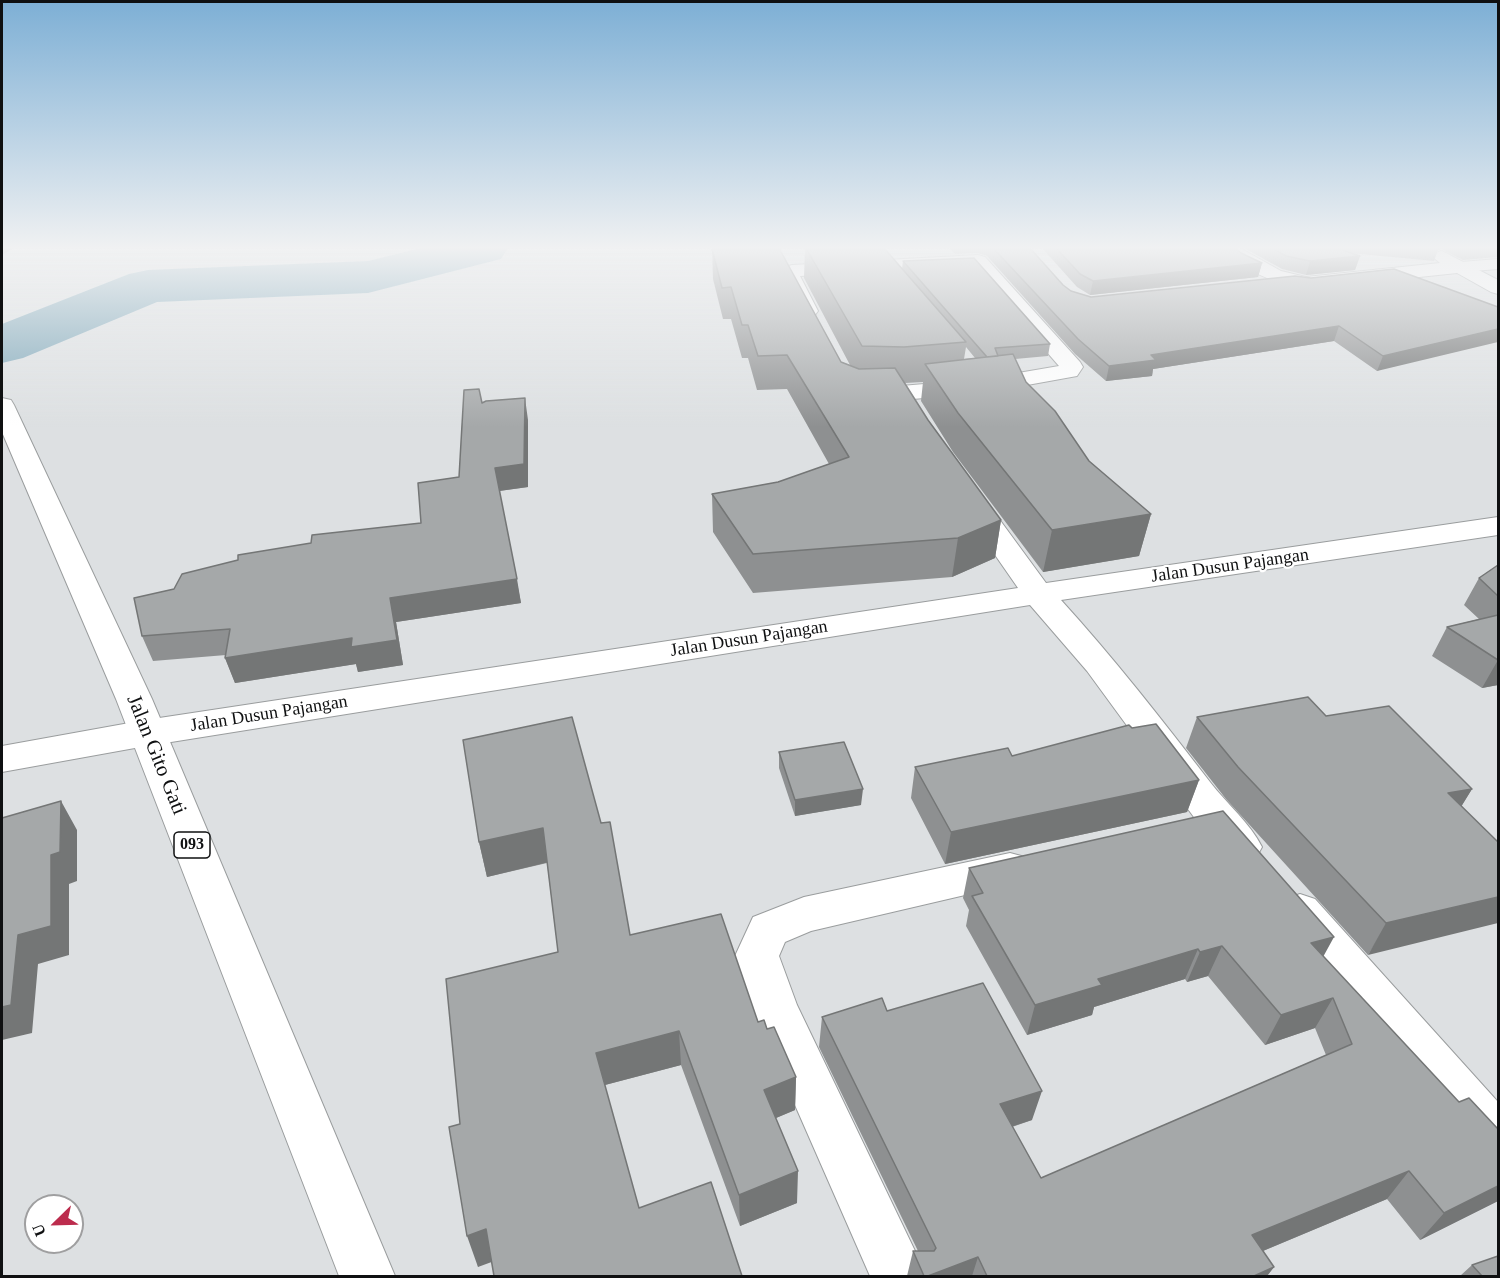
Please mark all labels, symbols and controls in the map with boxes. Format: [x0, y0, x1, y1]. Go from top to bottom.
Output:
street label: Jalan Dusun Pajangan [1150, 544, 1310, 588]
street label: Jalan Dusun Pajangan [669, 616, 829, 662]
street label: Jalan Gito Gati [121, 691, 191, 819]
street label: Jalan Dusun Pajangan [189, 691, 349, 737]
road number: 093 [174, 832, 210, 858]
north arrow [24, 1194, 84, 1254]
text: U [29, 1222, 49, 1239]

